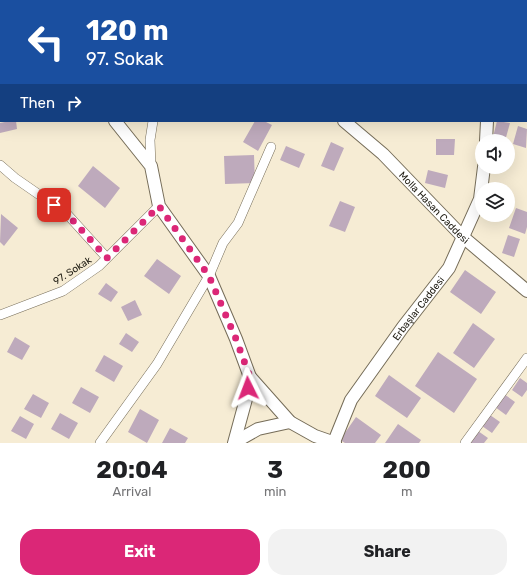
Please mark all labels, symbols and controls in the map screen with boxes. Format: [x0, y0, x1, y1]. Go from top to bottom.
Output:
text: 120 m [86, 14, 169, 47]
icon: left [20, 16, 72, 68]
text: 97. Sokak [86, 48, 164, 70]
icon: right [63, 92, 85, 114]
text: Then [20, 94, 55, 112]
map controls [475, 134, 515, 222]
button: sound [475, 134, 515, 174]
street label: Molla Hasan Caddesi [396, 169, 471, 247]
button: layers [475, 182, 515, 222]
pin [37, 188, 71, 222]
icon: arrive [43, 194, 65, 216]
street label: 97. Sokak [51, 254, 95, 288]
street label: Erbaşlar Caddesi [390, 274, 447, 343]
position arrow [227, 367, 269, 409]
text: 20:04 [96, 456, 168, 484]
text: 3 [267, 456, 283, 484]
text: 200 [383, 456, 431, 484]
text: Arrival [112, 484, 151, 499]
text: min [264, 484, 286, 499]
text: m [401, 484, 413, 499]
button: Exit [20, 529, 260, 575]
button: Share [268, 529, 507, 575]

